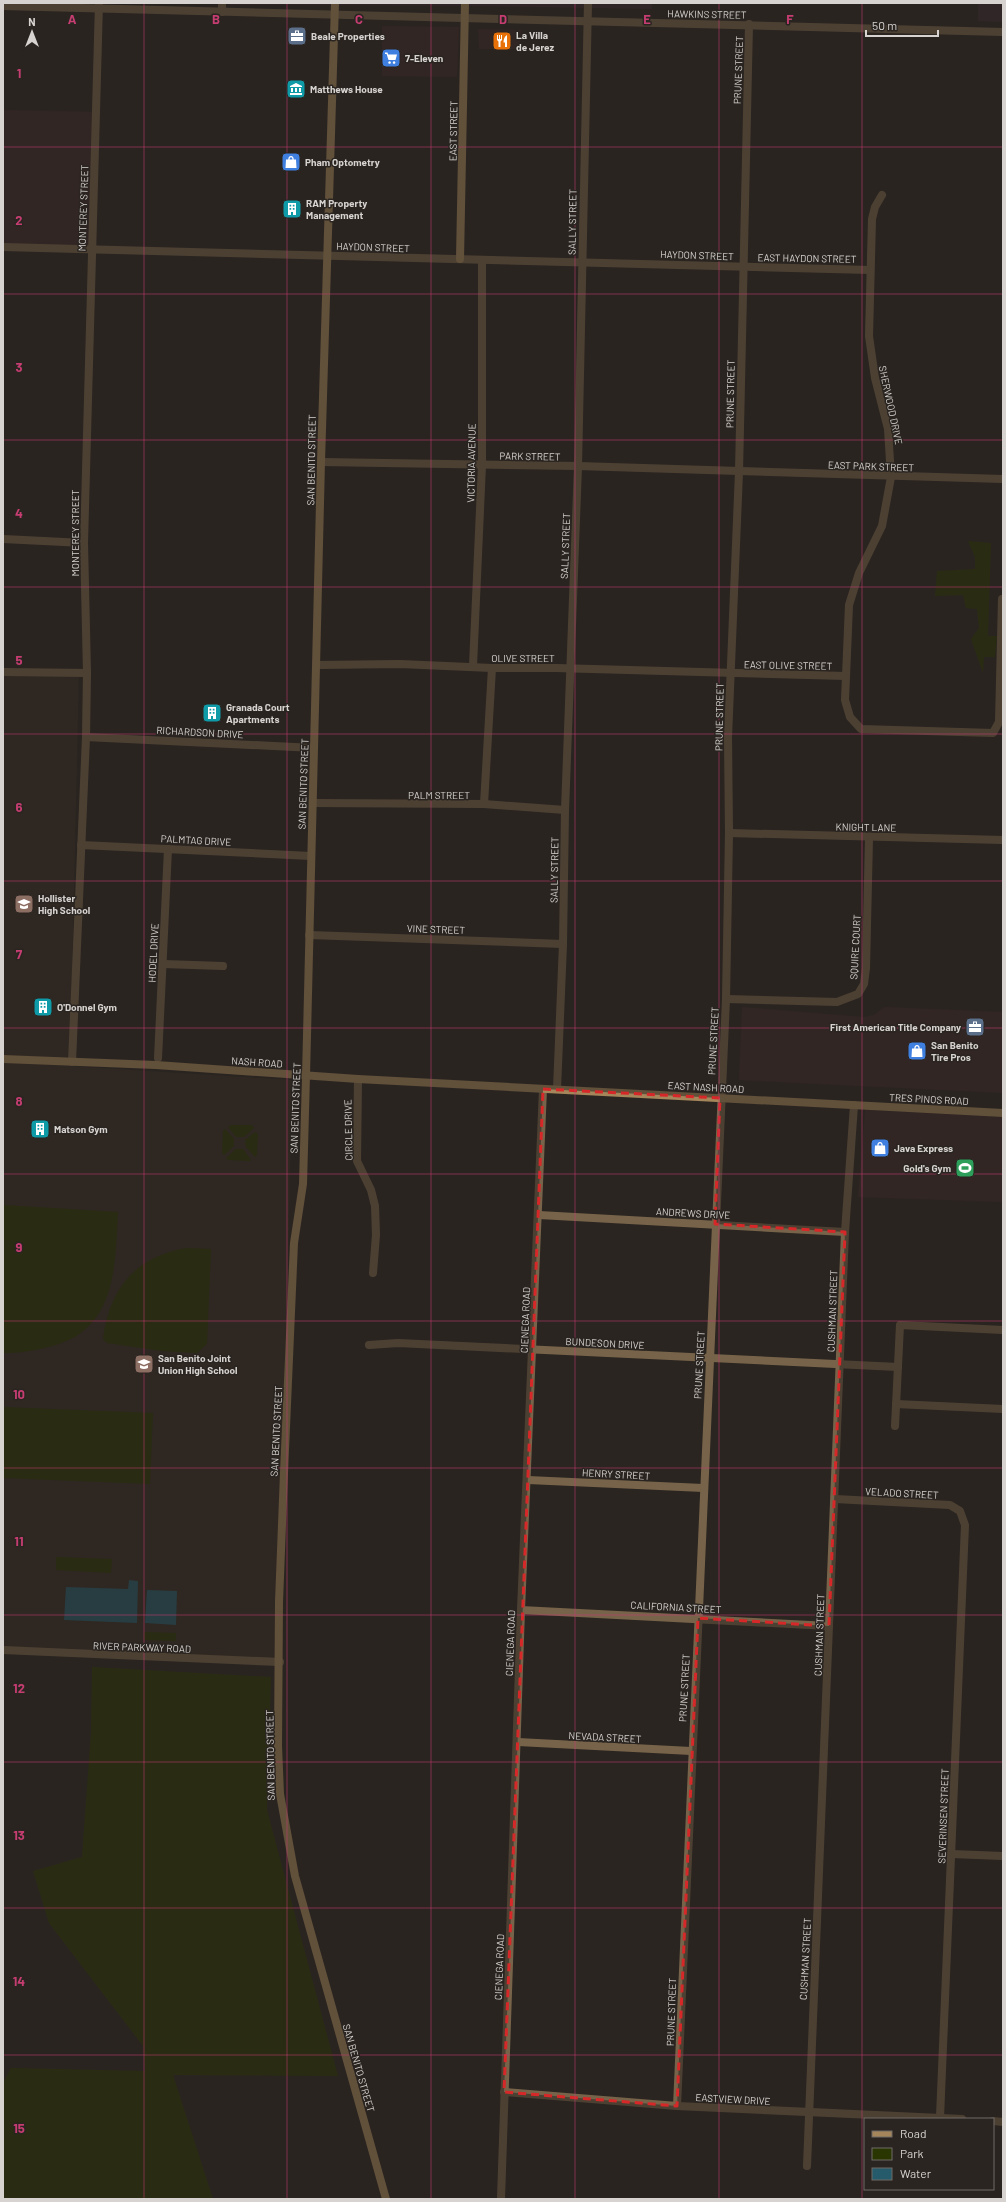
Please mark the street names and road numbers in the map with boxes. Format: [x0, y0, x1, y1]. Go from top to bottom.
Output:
street label: HAWKINS STREET [667, 7, 747, 21]
street label: PRUNE STREET [731, 35, 745, 104]
street label: EAST STREET [446, 100, 460, 161]
street label: MONTEREY STREET [75, 164, 91, 252]
street label: SALLY STREET [565, 189, 579, 255]
street label: HAYDON STREET [336, 240, 410, 254]
street label: HAYDON STREET [660, 248, 734, 262]
street label: EAST HAYDON STREET [757, 251, 857, 265]
street label: PRUNE STREET [723, 359, 737, 428]
street label: SHERWOOD DRIVE [877, 364, 905, 446]
street label: SAN BENITO STREET [304, 414, 318, 506]
street label: VICTORIA AVENUE [464, 423, 478, 503]
street label: PARK STREET [499, 449, 561, 463]
street label: EAST PARK STREET [828, 458, 915, 474]
street label: MONTEREY STREET [69, 489, 81, 576]
street label: SALLY STREET [558, 513, 572, 579]
street label: OLIVE STREET [491, 652, 555, 664]
street label: EAST OLIVE STREET [744, 658, 833, 672]
street label: PRUNE STREET [712, 682, 726, 751]
street label: RICHARDSON DRIVE [156, 724, 244, 740]
street label: SAN BENITO STREET [295, 738, 311, 830]
street label: PALM STREET [408, 789, 470, 801]
street label: KNIGHT LANE [836, 820, 896, 834]
street label: PALMTAG DRIVE [160, 832, 232, 848]
street label: SALLY STREET [547, 837, 561, 903]
street label: SQUIRE COURT [847, 914, 863, 980]
street label: VINE STREET [407, 922, 466, 936]
street label: HODEL DRIVE [145, 923, 161, 983]
street label: PRUNE STREET [705, 1006, 721, 1075]
street label: NASH ROAD [231, 1054, 283, 1070]
street label: SAN BENITO STREET [287, 1062, 303, 1154]
street label: EAST NASH ROAD [667, 1079, 745, 1095]
street label: TRES PINOS ROAD [889, 1091, 969, 1107]
street label: CIRCLE DRIVE [341, 1099, 355, 1161]
street label: ANDREWS DRIVE [656, 1205, 730, 1221]
street label: CUSHMAN STREET [825, 1269, 839, 1352]
street label: CIENEGA ROAD [518, 1287, 532, 1353]
street label: PRUNE STREET [691, 1330, 707, 1399]
street label: BUNDESON DRIVE [565, 1335, 645, 1351]
street label: SAN BENITO STREET [268, 1385, 284, 1477]
street label: HENRY STREET [582, 1466, 651, 1482]
street label: VELADO STREET [865, 1485, 939, 1501]
street label: CUSHMAN STREET [812, 1593, 826, 1676]
street label: CALIFORNIA STREET [630, 1599, 722, 1615]
street label: CIENEGA ROAD [503, 1610, 517, 1676]
street label: RIVER PARKWAY ROAD [93, 1639, 191, 1655]
street label: PRUNE STREET [676, 1653, 692, 1722]
street label: SAN BENITO STREET [263, 1709, 277, 1801]
street label: NEVADA STREET [568, 1729, 642, 1745]
street label: SEVERINSEN STREET [935, 1768, 951, 1864]
street label: CUSHMAN STREET [797, 1917, 813, 2000]
street label: CIENEGA ROAD [492, 1934, 506, 2000]
street label: PRUNE STREET [664, 1977, 678, 2046]
street label: SAN BENITO STREET [341, 2023, 377, 2114]
street label: EASTVIEW DRIVE [695, 2091, 771, 2107]

